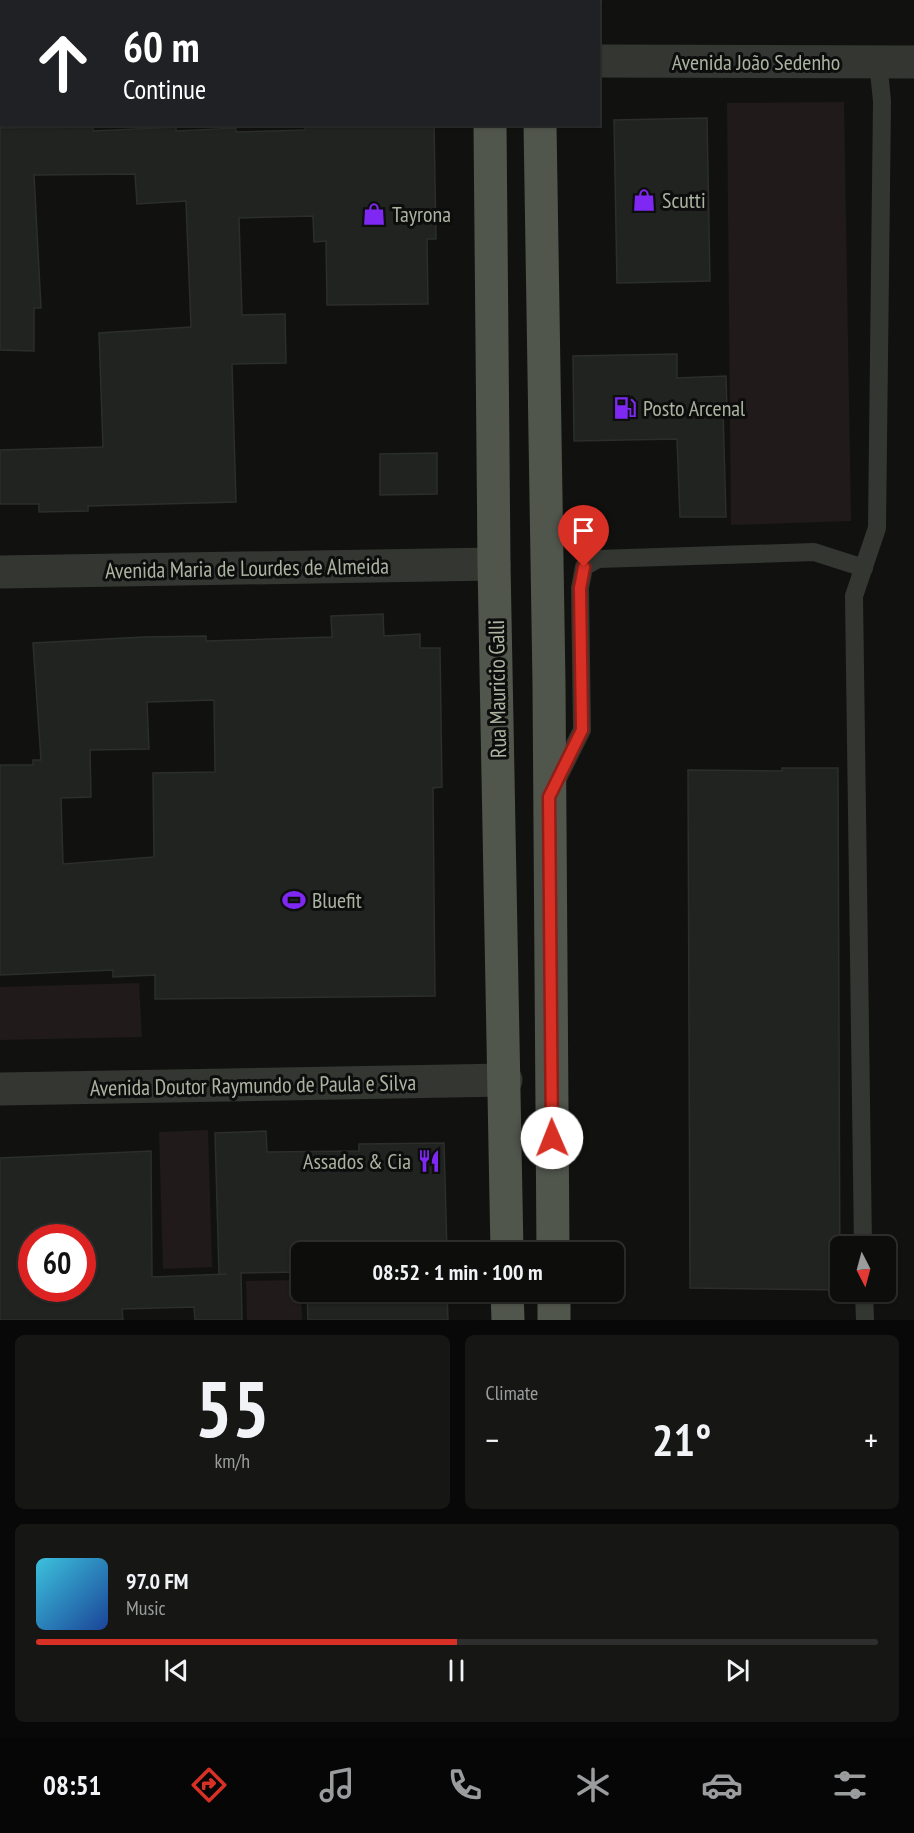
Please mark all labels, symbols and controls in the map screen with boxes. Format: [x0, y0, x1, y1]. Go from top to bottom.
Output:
text: 60 m [123, 19, 200, 74]
icon: ahead [24, 24, 102, 102]
street label: Avenida João Sedenho [672, 48, 840, 76]
text: Continue [123, 72, 206, 106]
place label: Scutti [662, 186, 706, 214]
shop icon: Scutti [631, 187, 657, 213]
place label: Tayrona [392, 200, 451, 228]
shop icon: Tayrona [361, 201, 387, 227]
place label: Posto Arcenal [643, 394, 746, 422]
fuel station icon: Posto Arcenal [612, 395, 638, 421]
pin [558, 505, 609, 567]
icon: arrive [567, 514, 600, 547]
street label: Avenida Maria de Lourdes de Almeida [105, 552, 389, 584]
street label: Rua Mauricio Galli [482, 620, 512, 758]
place label: Bluefit [312, 886, 362, 914]
sports icon: Bluefit [281, 887, 307, 913]
street label: Avenida Doutor Raymundo de Paula e Silva [90, 1068, 416, 1102]
position arrow [520, 1106, 584, 1170]
place label: Assados & Cia [303, 1147, 411, 1175]
restaurant icon: Assados & Cia [416, 1148, 442, 1174]
speed limit sign: 60 [18, 1224, 96, 1302]
north arrow [830, 1236, 896, 1302]
map controls [830, 1236, 896, 1302]
text: 08:52 · 1 min · 100 m [372, 1258, 543, 1286]
text: 55 [195, 1358, 270, 1459]
text: Climate [486, 1380, 538, 1406]
text: 21° [652, 1410, 711, 1468]
text: − [486, 1418, 499, 1461]
text: + [864, 1418, 878, 1461]
text: km/h [215, 1448, 250, 1474]
text: 97.0 FM [126, 1567, 188, 1595]
text: Music [126, 1595, 166, 1621]
icon: previous [160, 1654, 193, 1687]
icon: pause [440, 1654, 473, 1687]
icon: next [721, 1654, 754, 1687]
icon: directions [188, 1764, 230, 1806]
icon: music [316, 1764, 358, 1806]
icon: phone [444, 1764, 486, 1806]
icon: climate [572, 1764, 614, 1806]
icon: car [701, 1764, 743, 1806]
icon: filters [829, 1764, 871, 1806]
text: 08:51 [43, 1768, 102, 1802]

